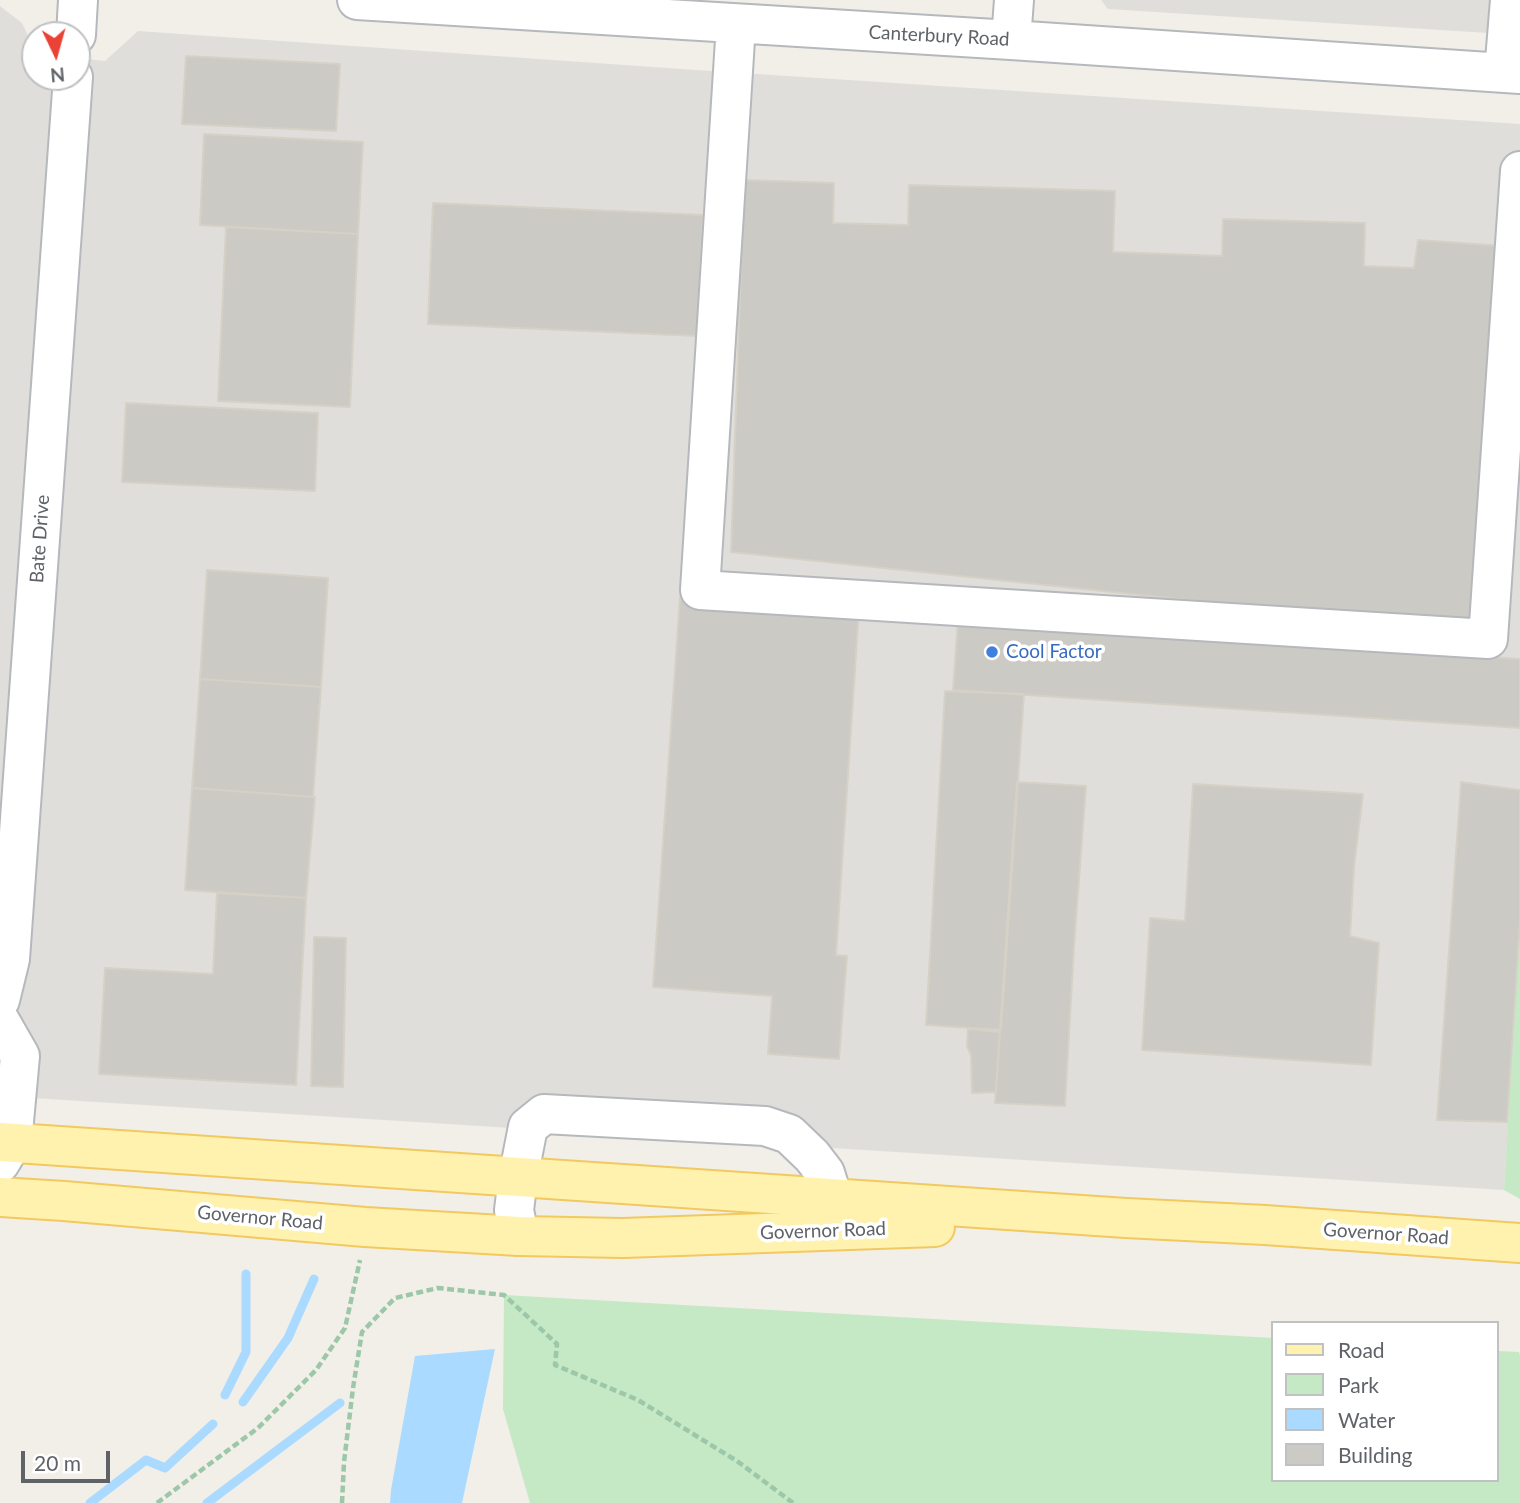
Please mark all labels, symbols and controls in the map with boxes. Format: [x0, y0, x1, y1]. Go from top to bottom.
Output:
north arrow [21, 21, 91, 91]
street label: Canterbury Road [868, 21, 1010, 51]
text: N [49, 63, 66, 88]
street label: Bate Drive [26, 494, 54, 584]
place label: Cool Factor [1006, 641, 1102, 663]
marker: Cool Factor [984, 644, 1000, 660]
street label: Governor Road [196, 1201, 324, 1235]
street label: Governor Road [760, 1217, 886, 1245]
street label: Governor Road [1322, 1218, 1450, 1250]
legend [1272, 1321, 1499, 1482]
text: Road [1338, 1337, 1385, 1362]
text: Park [1338, 1372, 1379, 1397]
text: Water [1338, 1407, 1395, 1432]
scale bar [24, 1436, 114, 1480]
text: Building [1338, 1442, 1413, 1467]
text: 20 m [34, 1450, 81, 1475]

